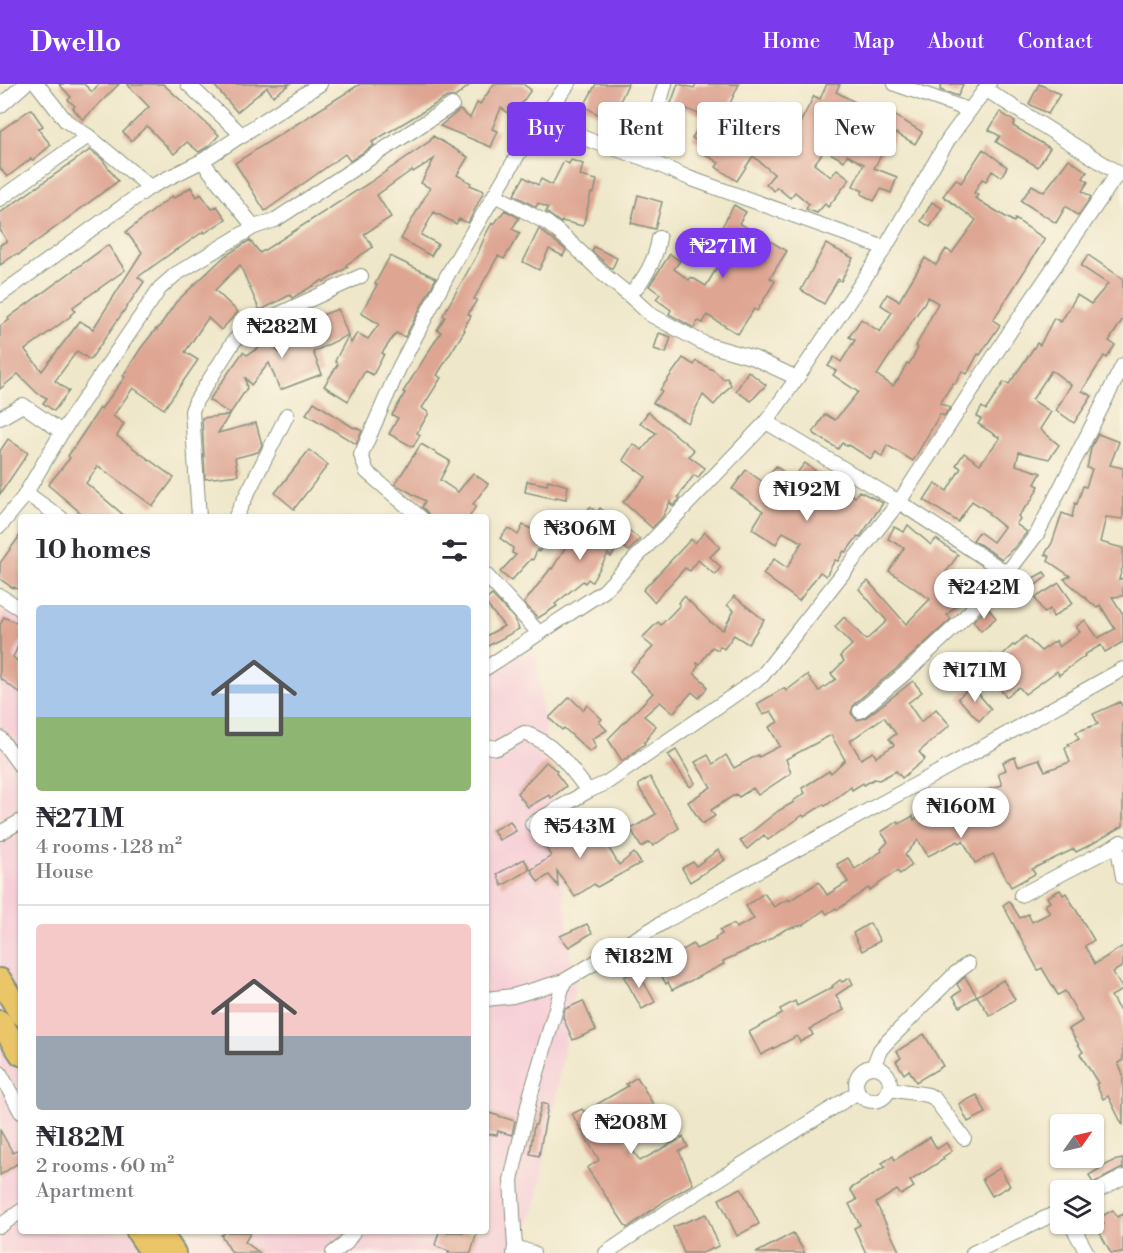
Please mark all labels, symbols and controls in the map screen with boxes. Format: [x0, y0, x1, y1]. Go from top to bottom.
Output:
text: Dwello [30, 25, 121, 60]
text: Home [763, 29, 820, 55]
text: Map [853, 29, 895, 55]
text: About [928, 29, 985, 55]
text: Contact [1018, 29, 1093, 55]
chip: Buy [507, 102, 586, 156]
chip: Rent [598, 102, 685, 156]
chip: Filters [697, 102, 802, 156]
chip: New [814, 102, 896, 156]
pin: ₦271M [681, 228, 765, 279]
text: ₦271M [689, 235, 757, 260]
pin: ₦282M [240, 308, 324, 359]
text: ₦282M [246, 315, 318, 340]
pin: ₦192M [765, 471, 849, 522]
text: ₦192M [773, 478, 841, 503]
pin: ₦306M [538, 510, 622, 561]
text: ₦306M [544, 517, 616, 542]
text: 10 homes [36, 534, 151, 566]
icon: filters [438, 534, 471, 567]
pin: ₦242M [942, 569, 1026, 620]
text: ₦242M [948, 576, 1020, 601]
icon: home [200, 644, 308, 752]
pin: ₦171M [933, 652, 1017, 703]
text: ₦171M [943, 659, 1007, 684]
pin: ₦160M [919, 788, 1003, 839]
text: ₦160M [926, 795, 996, 820]
text: ₦271M [36, 803, 124, 835]
pin: ₦543M [538, 808, 622, 859]
text: ₦543M [544, 815, 616, 840]
text: 4 rooms · 128 m² [36, 835, 182, 860]
text: House [36, 860, 94, 885]
pin: ₦182M [597, 938, 681, 989]
text: ₦182M [605, 945, 673, 970]
icon: home [200, 963, 308, 1071]
pin: ₦208M [589, 1104, 673, 1155]
text: ₦208M [594, 1111, 668, 1136]
north arrow [1050, 1114, 1104, 1168]
map controls [1050, 1114, 1104, 1234]
text: ₦182M [36, 1122, 124, 1154]
text: 2 rooms · 60 m² [36, 1154, 174, 1179]
text: Apartment [36, 1179, 134, 1204]
button: layers [1050, 1180, 1104, 1234]

